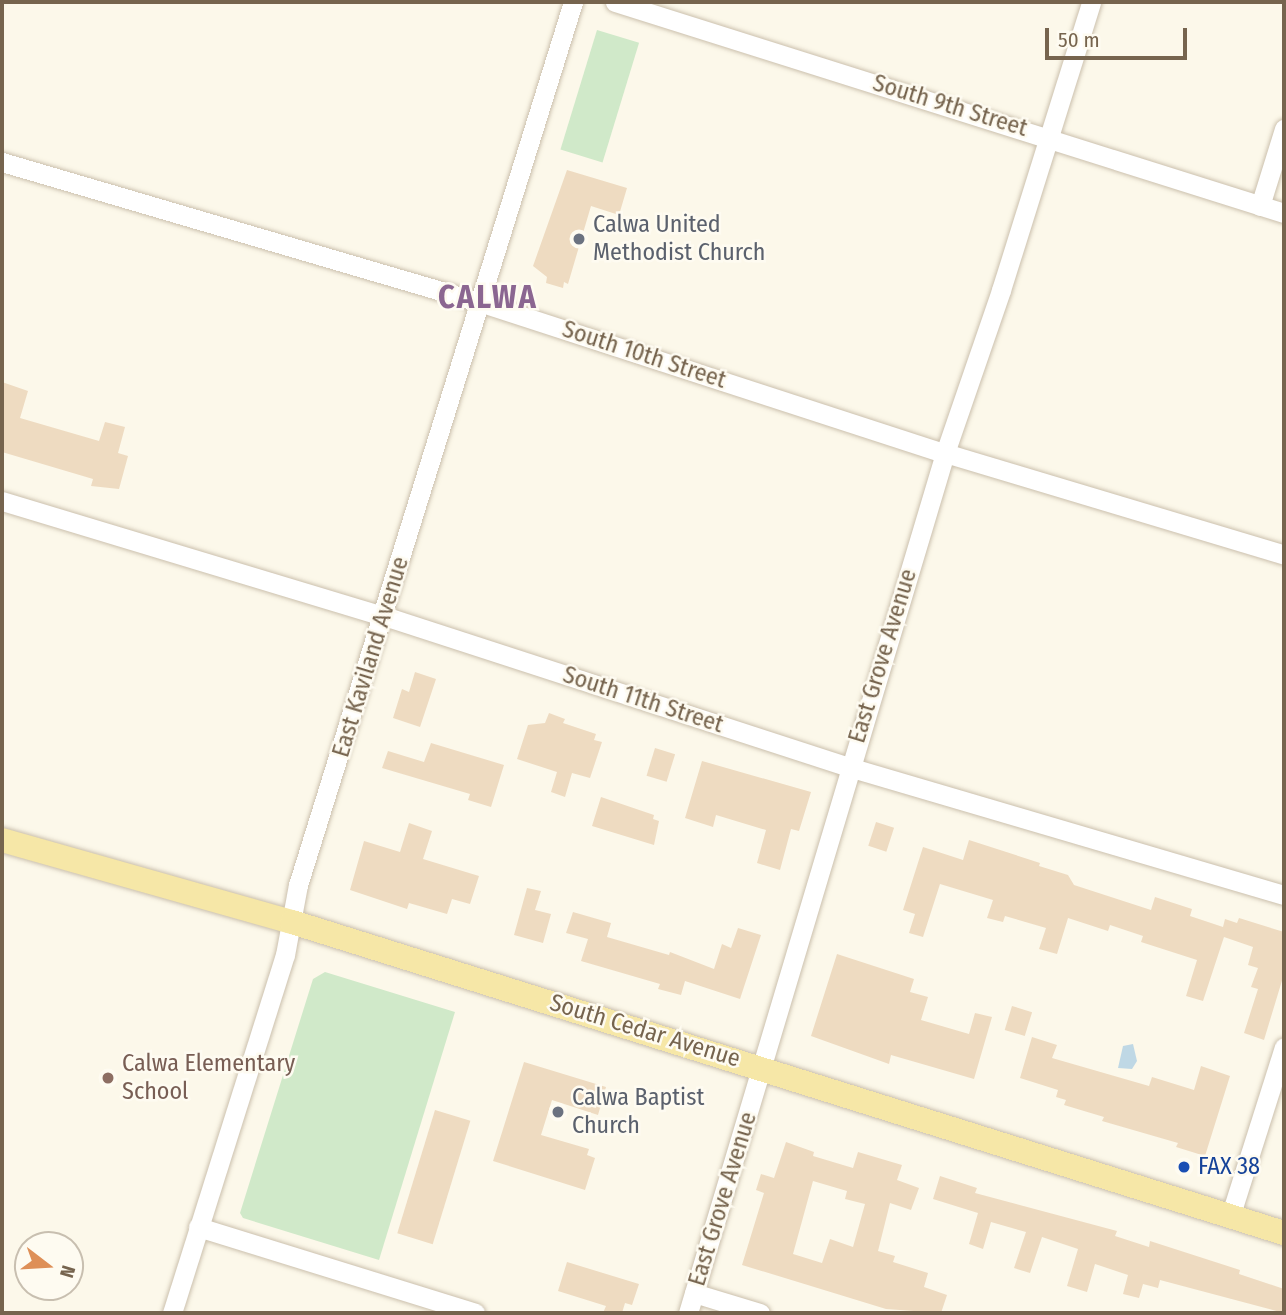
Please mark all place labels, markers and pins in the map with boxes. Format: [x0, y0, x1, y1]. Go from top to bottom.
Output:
place label: Calwa United Methodist Church [593, 211, 765, 267]
marker: Calwa United Methodist Church [571, 231, 587, 247]
place label: Calwa Elementary School [122, 1050, 295, 1106]
marker: Calwa Elementary School [100, 1070, 116, 1086]
place label: Calwa Baptist Church [572, 1084, 704, 1140]
marker: Calwa Baptist Church [550, 1104, 566, 1120]
place label: FAX 38 [1198, 1153, 1260, 1181]
marker: FAX 38 [1176, 1159, 1192, 1175]

